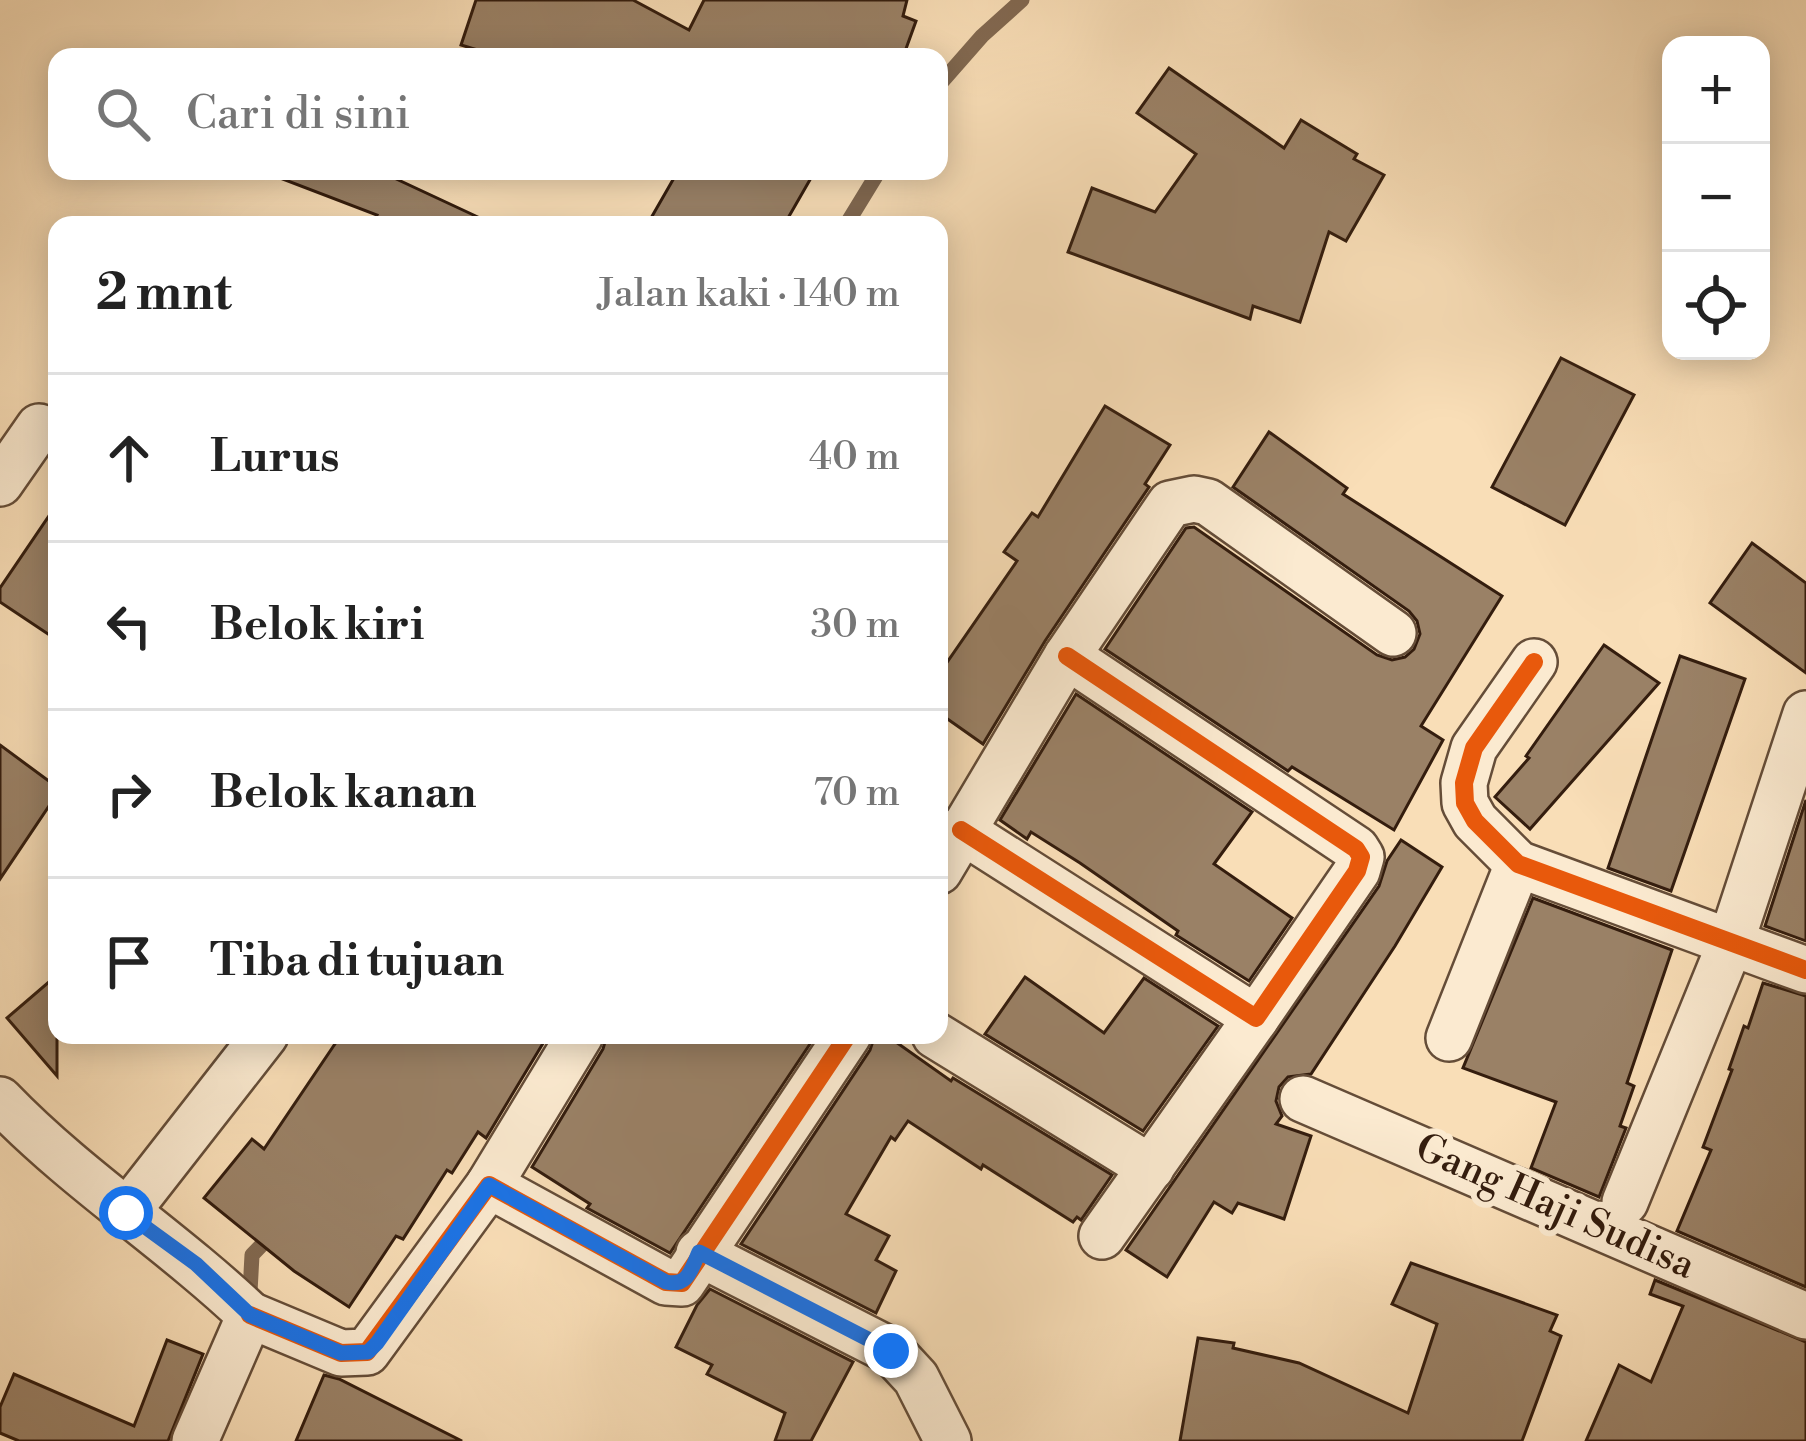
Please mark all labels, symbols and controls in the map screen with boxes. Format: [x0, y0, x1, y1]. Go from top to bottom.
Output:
map controls [1662, 36, 1770, 360]
button: + [1662, 36, 1770, 144]
search box [48, 48, 948, 180]
icon: search [90, 81, 156, 147]
text: Cari di sini [186, 86, 410, 143]
button: − [1662, 144, 1770, 252]
button: locate [1662, 252, 1770, 360]
text: 2 mnt [96, 262, 232, 326]
text: Jalan kaki · 140 m [598, 270, 900, 319]
icon: ahead [96, 425, 162, 491]
text: Lurus [210, 429, 340, 486]
text: 40 m [809, 433, 900, 482]
icon: left [96, 593, 162, 659]
text: Belok kiri [210, 597, 424, 654]
text: 30 m [810, 601, 900, 650]
icon: right [96, 761, 162, 827]
text: Belok kanan [210, 765, 477, 822]
text: 70 m [813, 769, 900, 818]
icon: arrive [96, 929, 162, 995]
text: Tiba di tujuan [210, 933, 504, 990]
street label: Gang Haji Sudisa [1408, 1123, 1703, 1291]
route start [99, 1186, 153, 1240]
route end [864, 1324, 918, 1378]

